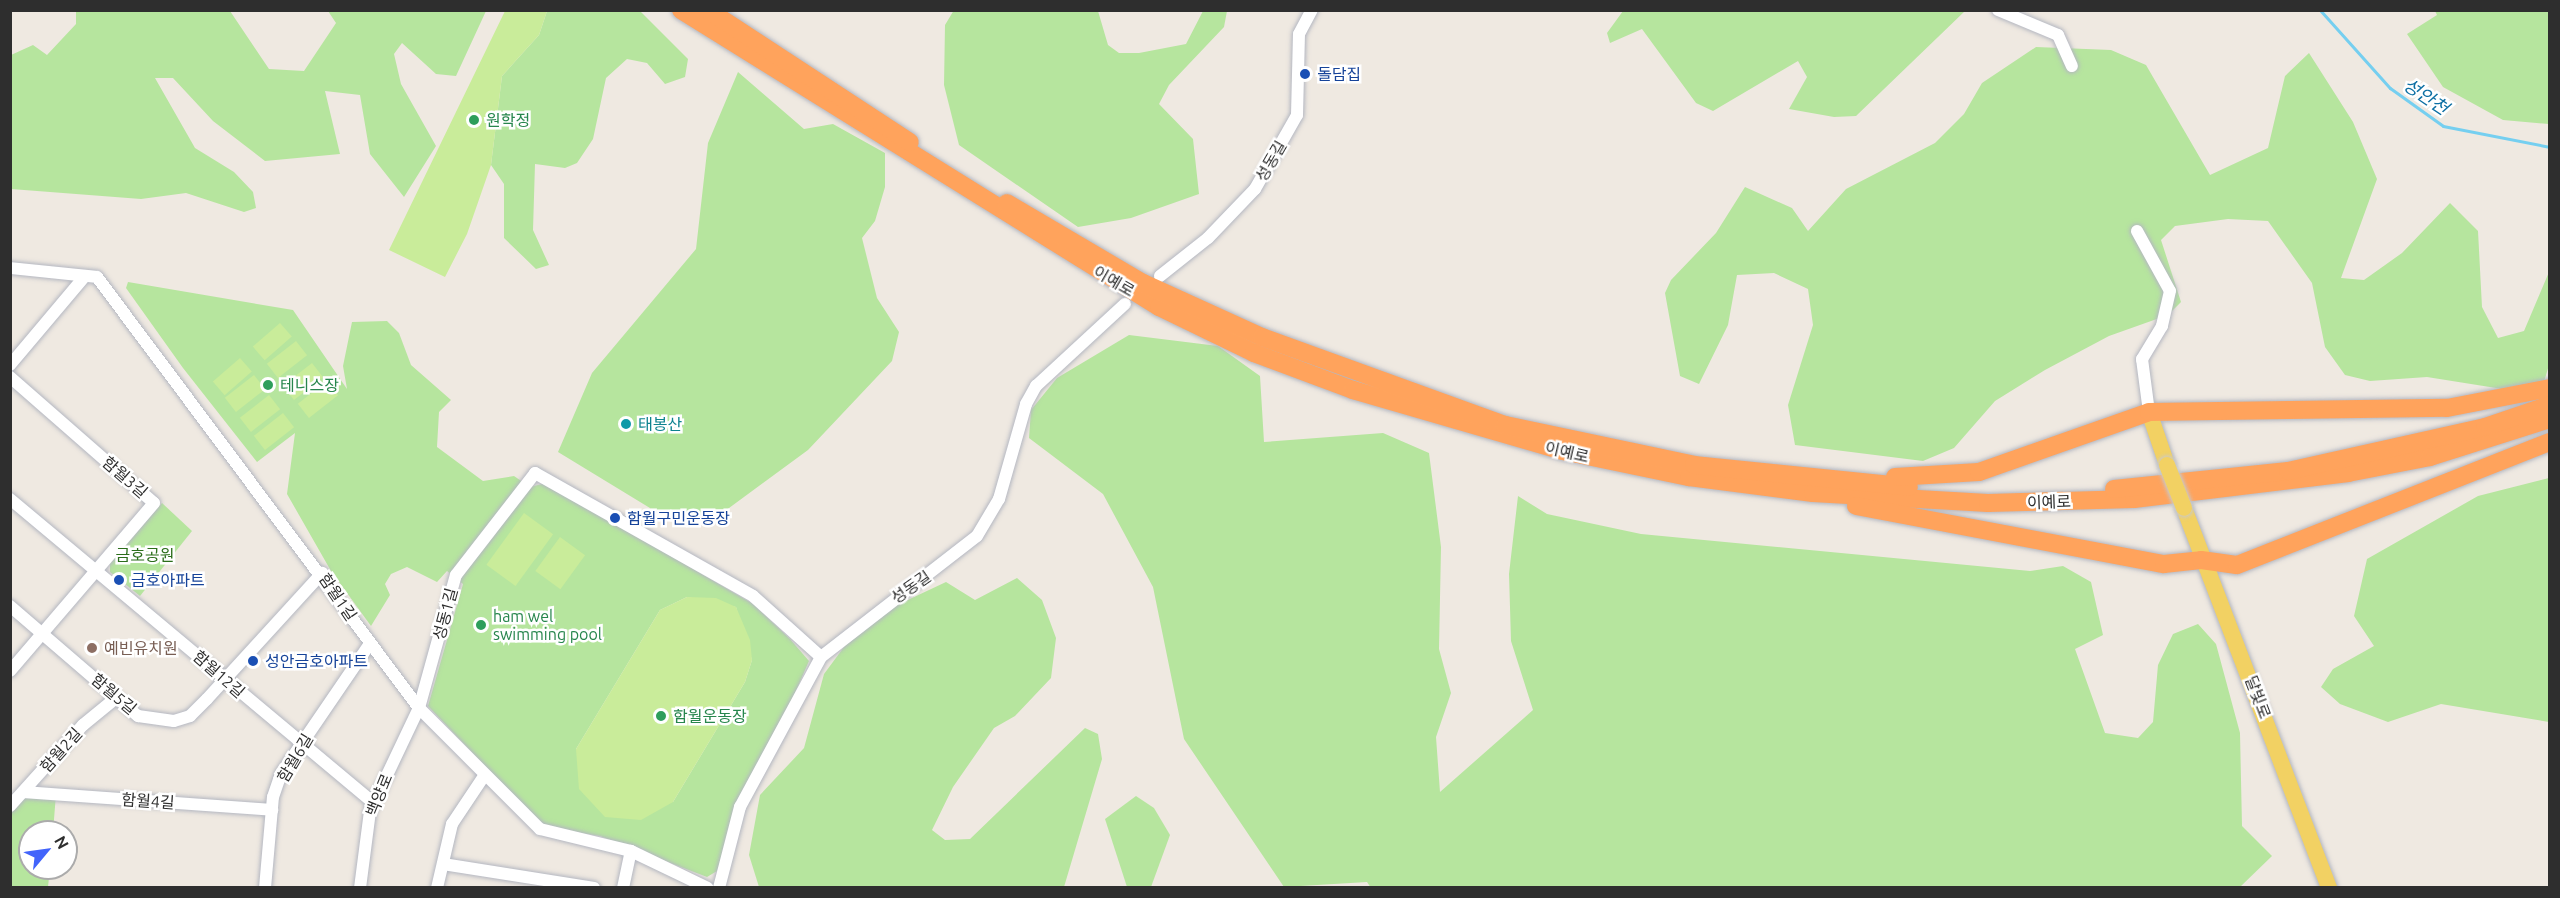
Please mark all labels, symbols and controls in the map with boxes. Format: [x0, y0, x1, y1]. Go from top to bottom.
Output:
place label: 돌담집 [1317, 64, 1361, 84]
marker: 돌담집 [1298, 67, 1312, 81]
water label: 성안천 [2399, 73, 2453, 119]
place label: 원학정 [486, 110, 530, 130]
marker: 원학정 [467, 113, 481, 127]
street label: 성동길 [1252, 137, 1290, 185]
street label: 이예로 [1090, 262, 1138, 300]
place label: 테니스장 [280, 375, 339, 395]
marker: 테니스장 [261, 378, 275, 392]
place label: 태봉산 [638, 414, 682, 434]
marker: 태봉산 [619, 417, 633, 431]
street label: 이예로 [1543, 438, 1591, 466]
street label: 함월3길 [99, 452, 151, 502]
street label: 이예로 [2027, 492, 2071, 512]
place label: 함월구민운동장 [627, 508, 730, 528]
marker: 함월구민운동장 [608, 511, 622, 525]
park label: 금호공원 [116, 545, 174, 565]
street label: 성동길 [887, 566, 935, 608]
place label: 금호아파트 [131, 570, 205, 590]
street label: 함월1길 [315, 570, 361, 624]
marker: 금호아파트 [112, 573, 126, 587]
street label: 성동1길 [429, 586, 461, 642]
place label: ham wel swimming pool [493, 606, 602, 644]
marker: ham wel swimming pool [474, 618, 488, 632]
place label: 예빈유치원 [104, 638, 178, 658]
marker: 예빈유치원 [85, 641, 99, 655]
street label: 함월12길 [189, 646, 249, 702]
place label: 성안금호아파트 [265, 651, 368, 671]
marker: 성안금호아파트 [246, 654, 260, 668]
street label: 함월5길 [87, 670, 141, 718]
street label: 달빛로 [2241, 673, 2275, 721]
place label: 함월운동장 [673, 706, 747, 726]
marker: 함월운동장 [654, 709, 668, 723]
street label: 함월2길 [36, 724, 86, 776]
street label: 함월6길 [273, 730, 317, 786]
street label: 백양로 [362, 771, 396, 819]
street label: 함월4길 [121, 790, 175, 812]
north arrow [18, 820, 78, 880]
text: N [51, 833, 73, 852]

